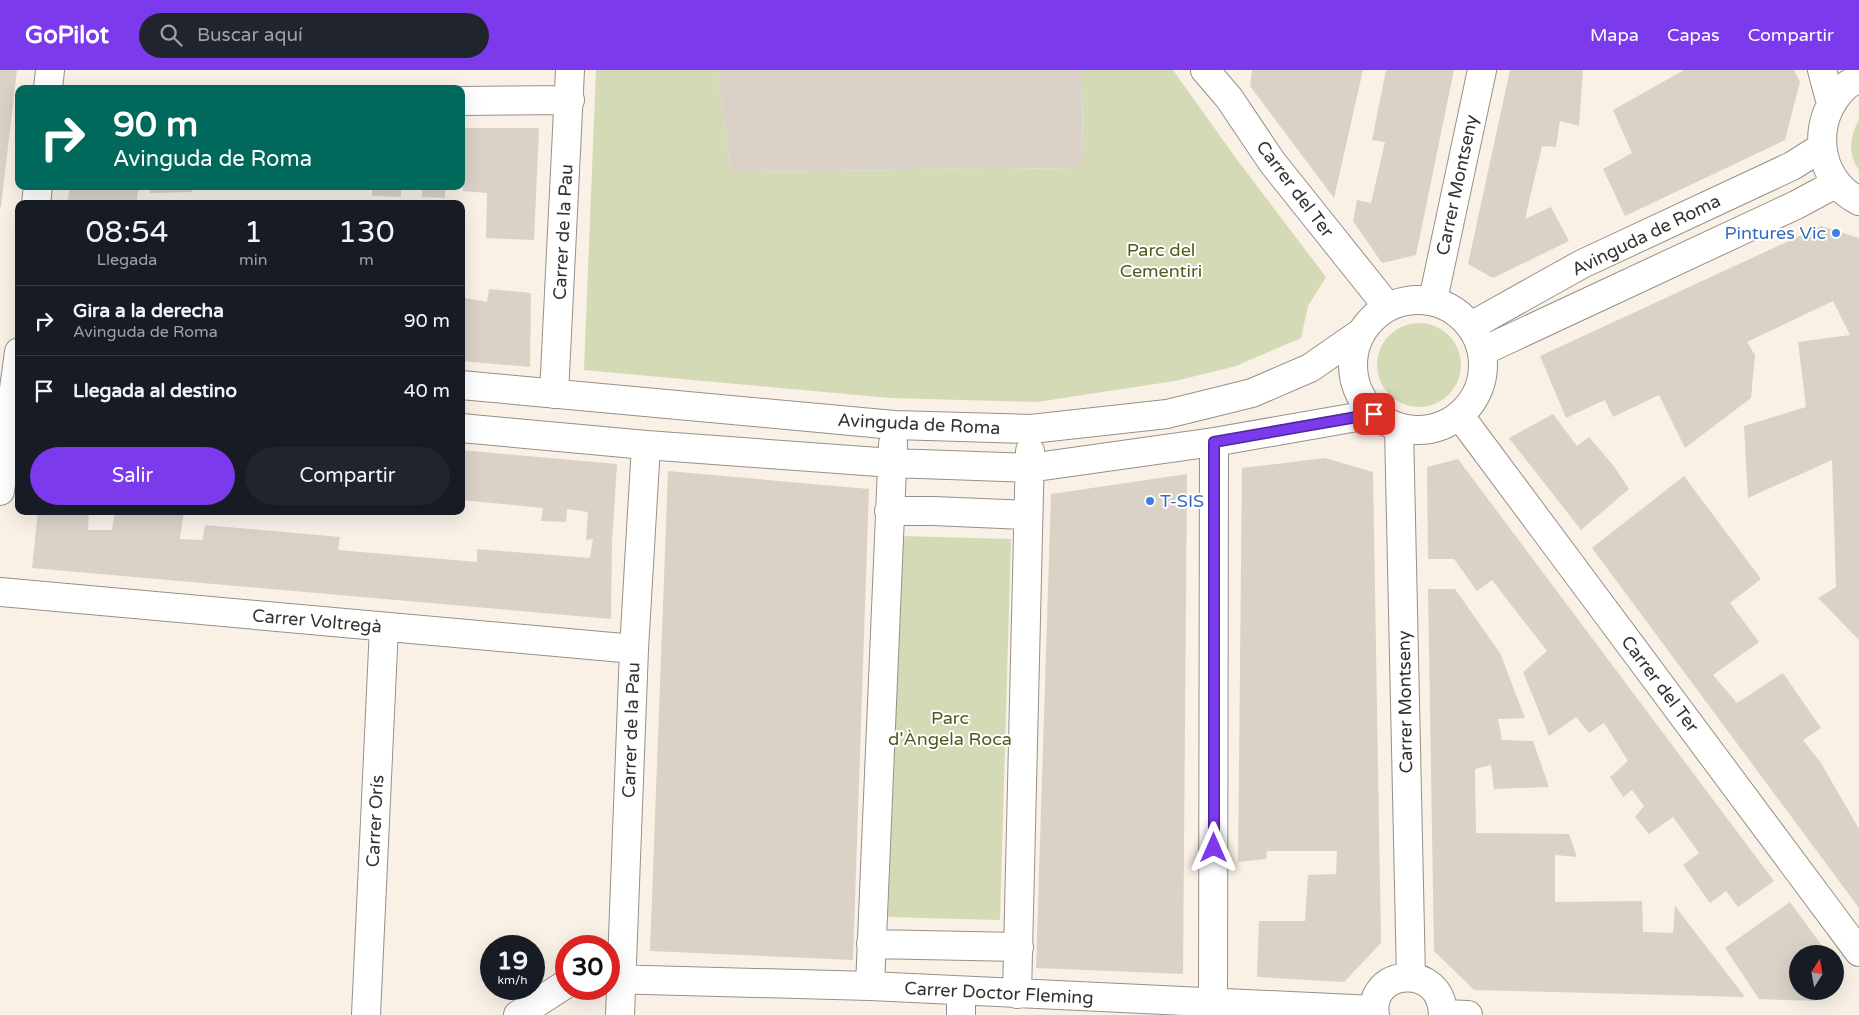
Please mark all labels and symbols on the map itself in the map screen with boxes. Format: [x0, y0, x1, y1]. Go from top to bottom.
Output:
street label: Carrer Montseny [1431, 112, 1483, 257]
street label: Carrer del Ter [1251, 136, 1339, 242]
street label: Carrer de la Pau [548, 163, 578, 301]
street label: Avinguda de Roma [1568, 189, 1724, 281]
place label: Pintures Vic [1724, 222, 1826, 244]
marker: Pintures Vic [1830, 227, 1842, 239]
park label: Parc del Cementiri [1120, 239, 1202, 282]
pin [1353, 393, 1395, 435]
street label: Avinguda de Roma [837, 409, 1001, 439]
place label: T-SIS [1160, 490, 1204, 512]
marker: T-SIS [1144, 495, 1156, 507]
street label: Carrer Voltregà [251, 604, 383, 638]
street label: Carrer Montseny [1393, 630, 1417, 774]
street label: Carrer del Ter [1616, 631, 1704, 737]
street label: Carrer de la Pau [618, 662, 644, 798]
park label: Parc d'Àngela Roca [888, 707, 1012, 750]
street label: Carrer Orís [362, 774, 388, 868]
position arrow [1187, 821, 1239, 873]
speed limit sign: 30 [555, 935, 620, 1000]
north arrow [1789, 945, 1844, 1000]
street label: Carrer Doctor Fleming [904, 977, 1094, 1009]

